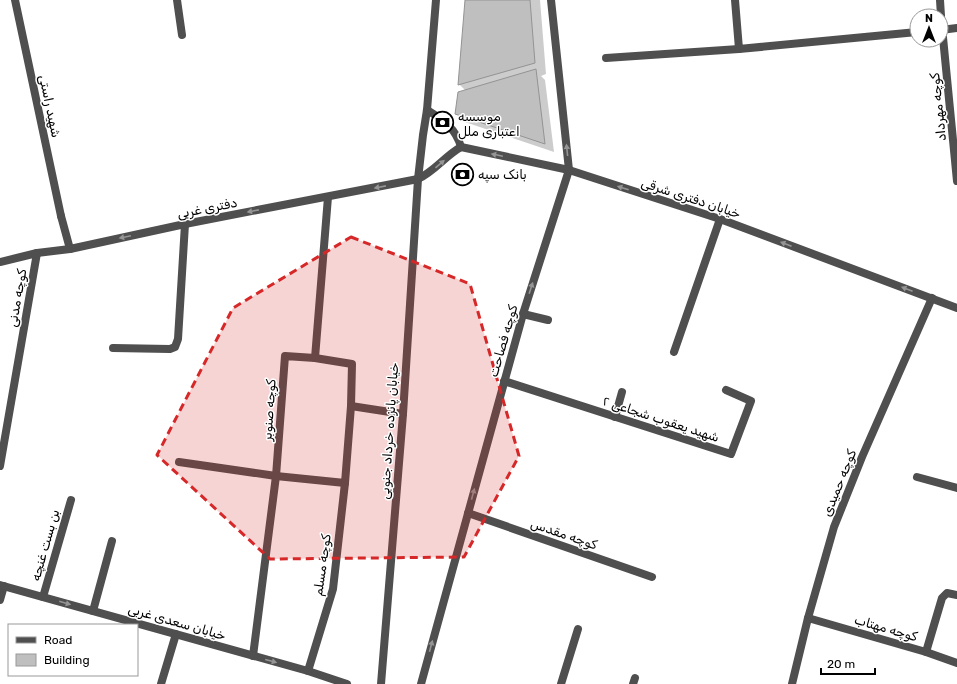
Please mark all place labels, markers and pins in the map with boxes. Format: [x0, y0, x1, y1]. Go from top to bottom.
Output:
place label: موسسه اعتباری ملل [458, 109, 520, 140]
bank icon: موسسه اعتباری ملل [430, 110, 456, 136]
bank icon: بانک سپه [449, 161, 475, 187]
place label: بانک سپه [478, 167, 527, 183]

